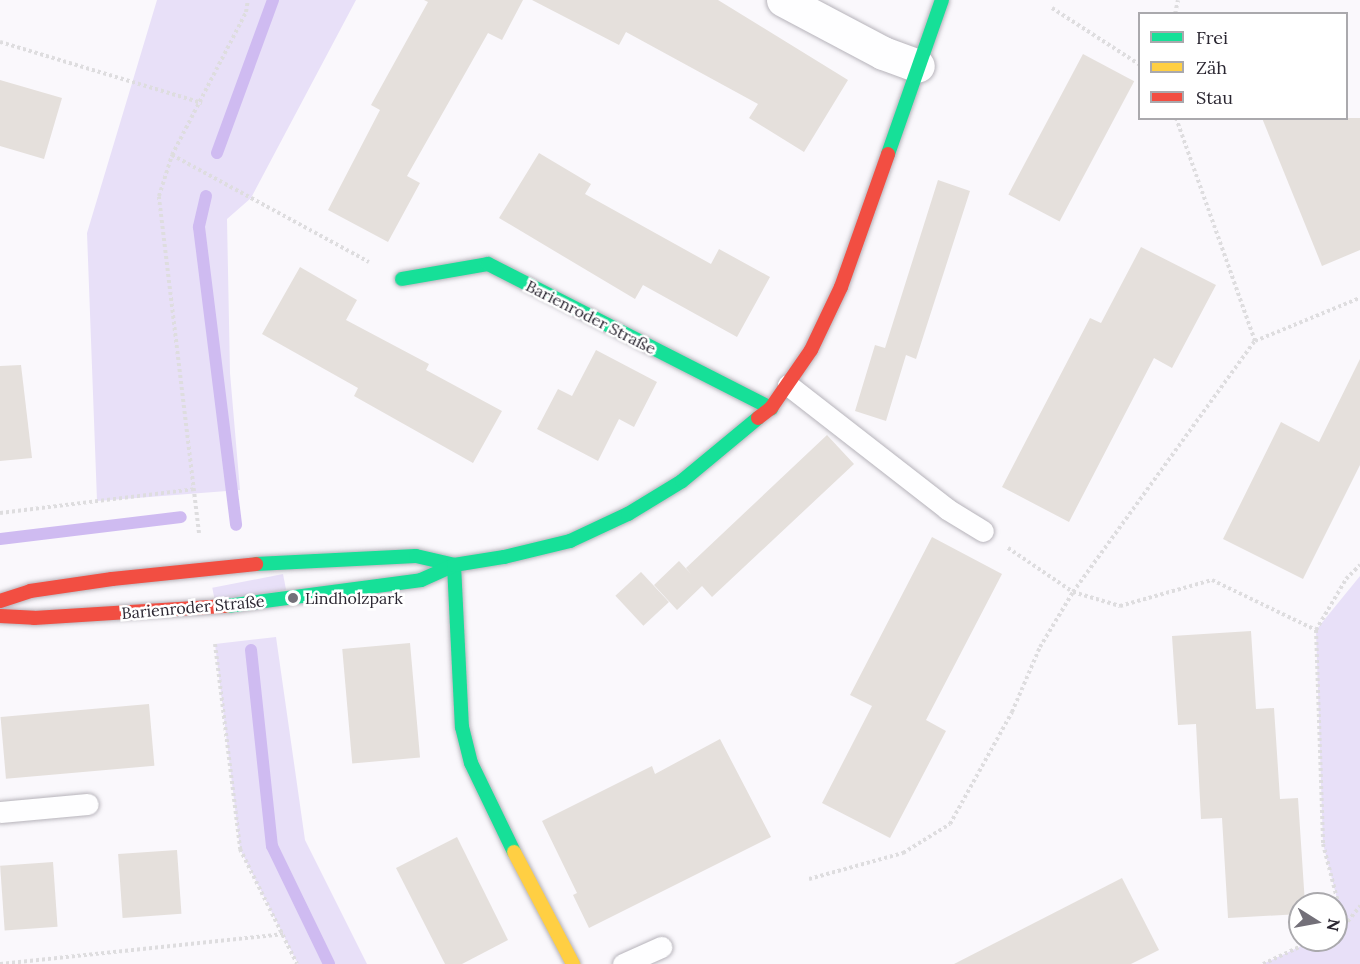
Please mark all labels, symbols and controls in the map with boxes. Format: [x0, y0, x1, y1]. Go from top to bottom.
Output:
legend [1138, 12, 1348, 120]
text: Frei [1196, 26, 1228, 49]
text: Zäh [1196, 56, 1227, 79]
text: Stau [1196, 86, 1233, 109]
street label: Barienroder Straße [523, 276, 659, 358]
place label: Lindholzpark [305, 588, 403, 608]
street label: Barienroder Straße [121, 591, 265, 623]
marker: Lindholzpark [286, 591, 300, 605]
north arrow [1288, 892, 1348, 952]
text: N [1323, 917, 1345, 933]

